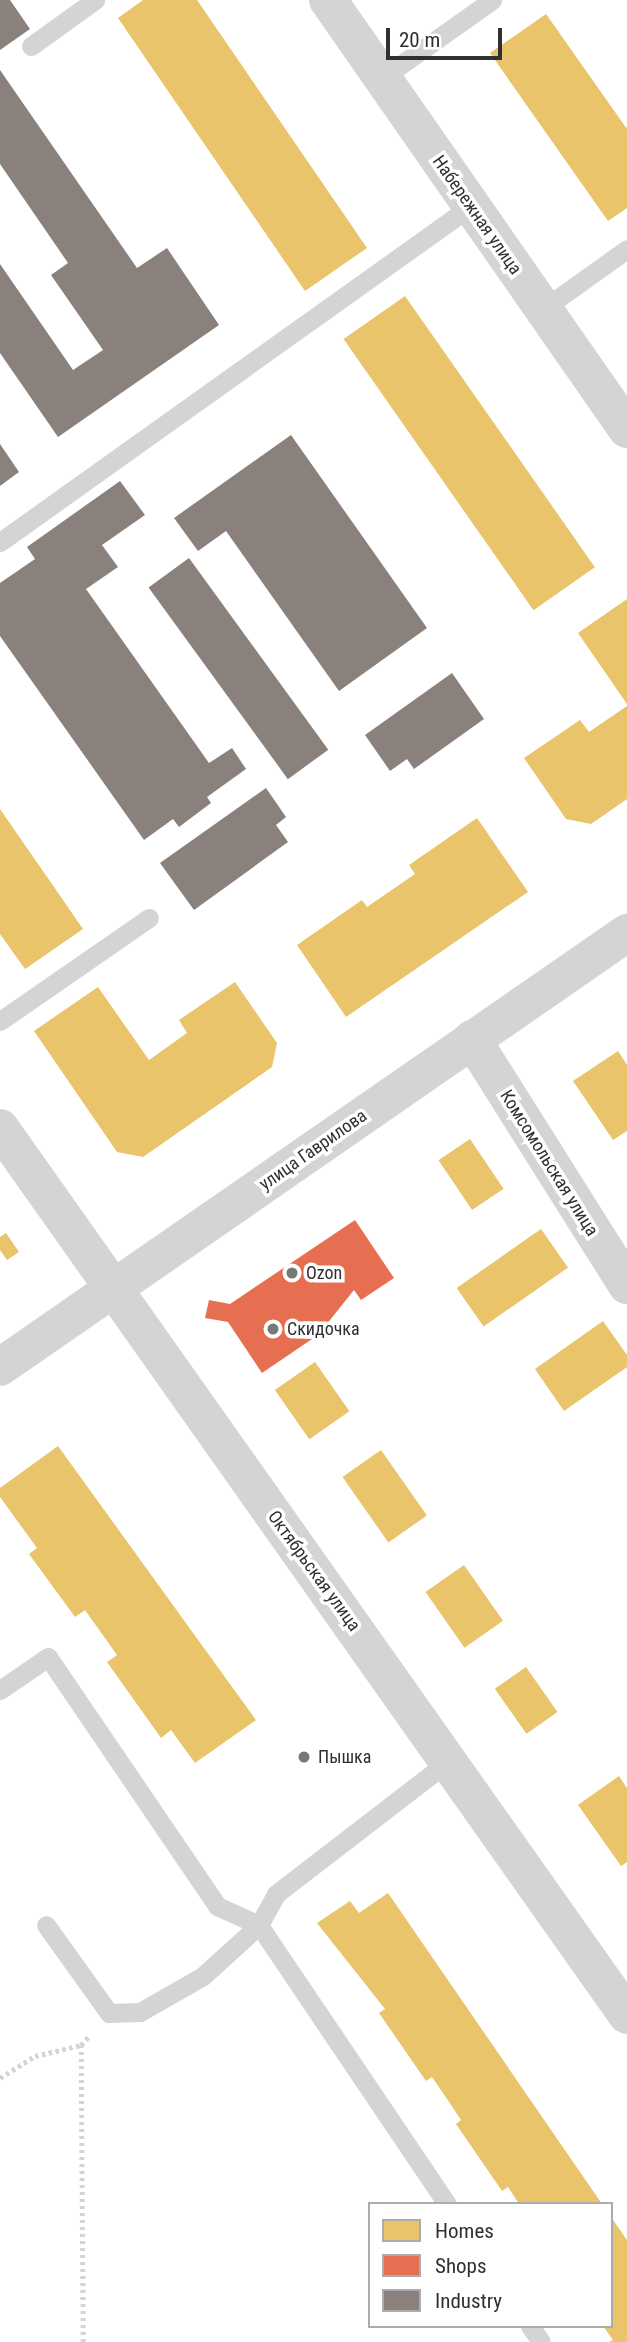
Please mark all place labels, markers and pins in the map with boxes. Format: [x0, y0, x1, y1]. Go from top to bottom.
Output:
place label: Ozon [306, 1262, 342, 1284]
marker: Ozon [284, 1265, 300, 1281]
place label: Скидочка [287, 1318, 360, 1340]
marker: Скидочка [265, 1321, 281, 1337]
place label: Пышка [318, 1746, 371, 1768]
marker: Пышка [296, 1749, 312, 1765]

